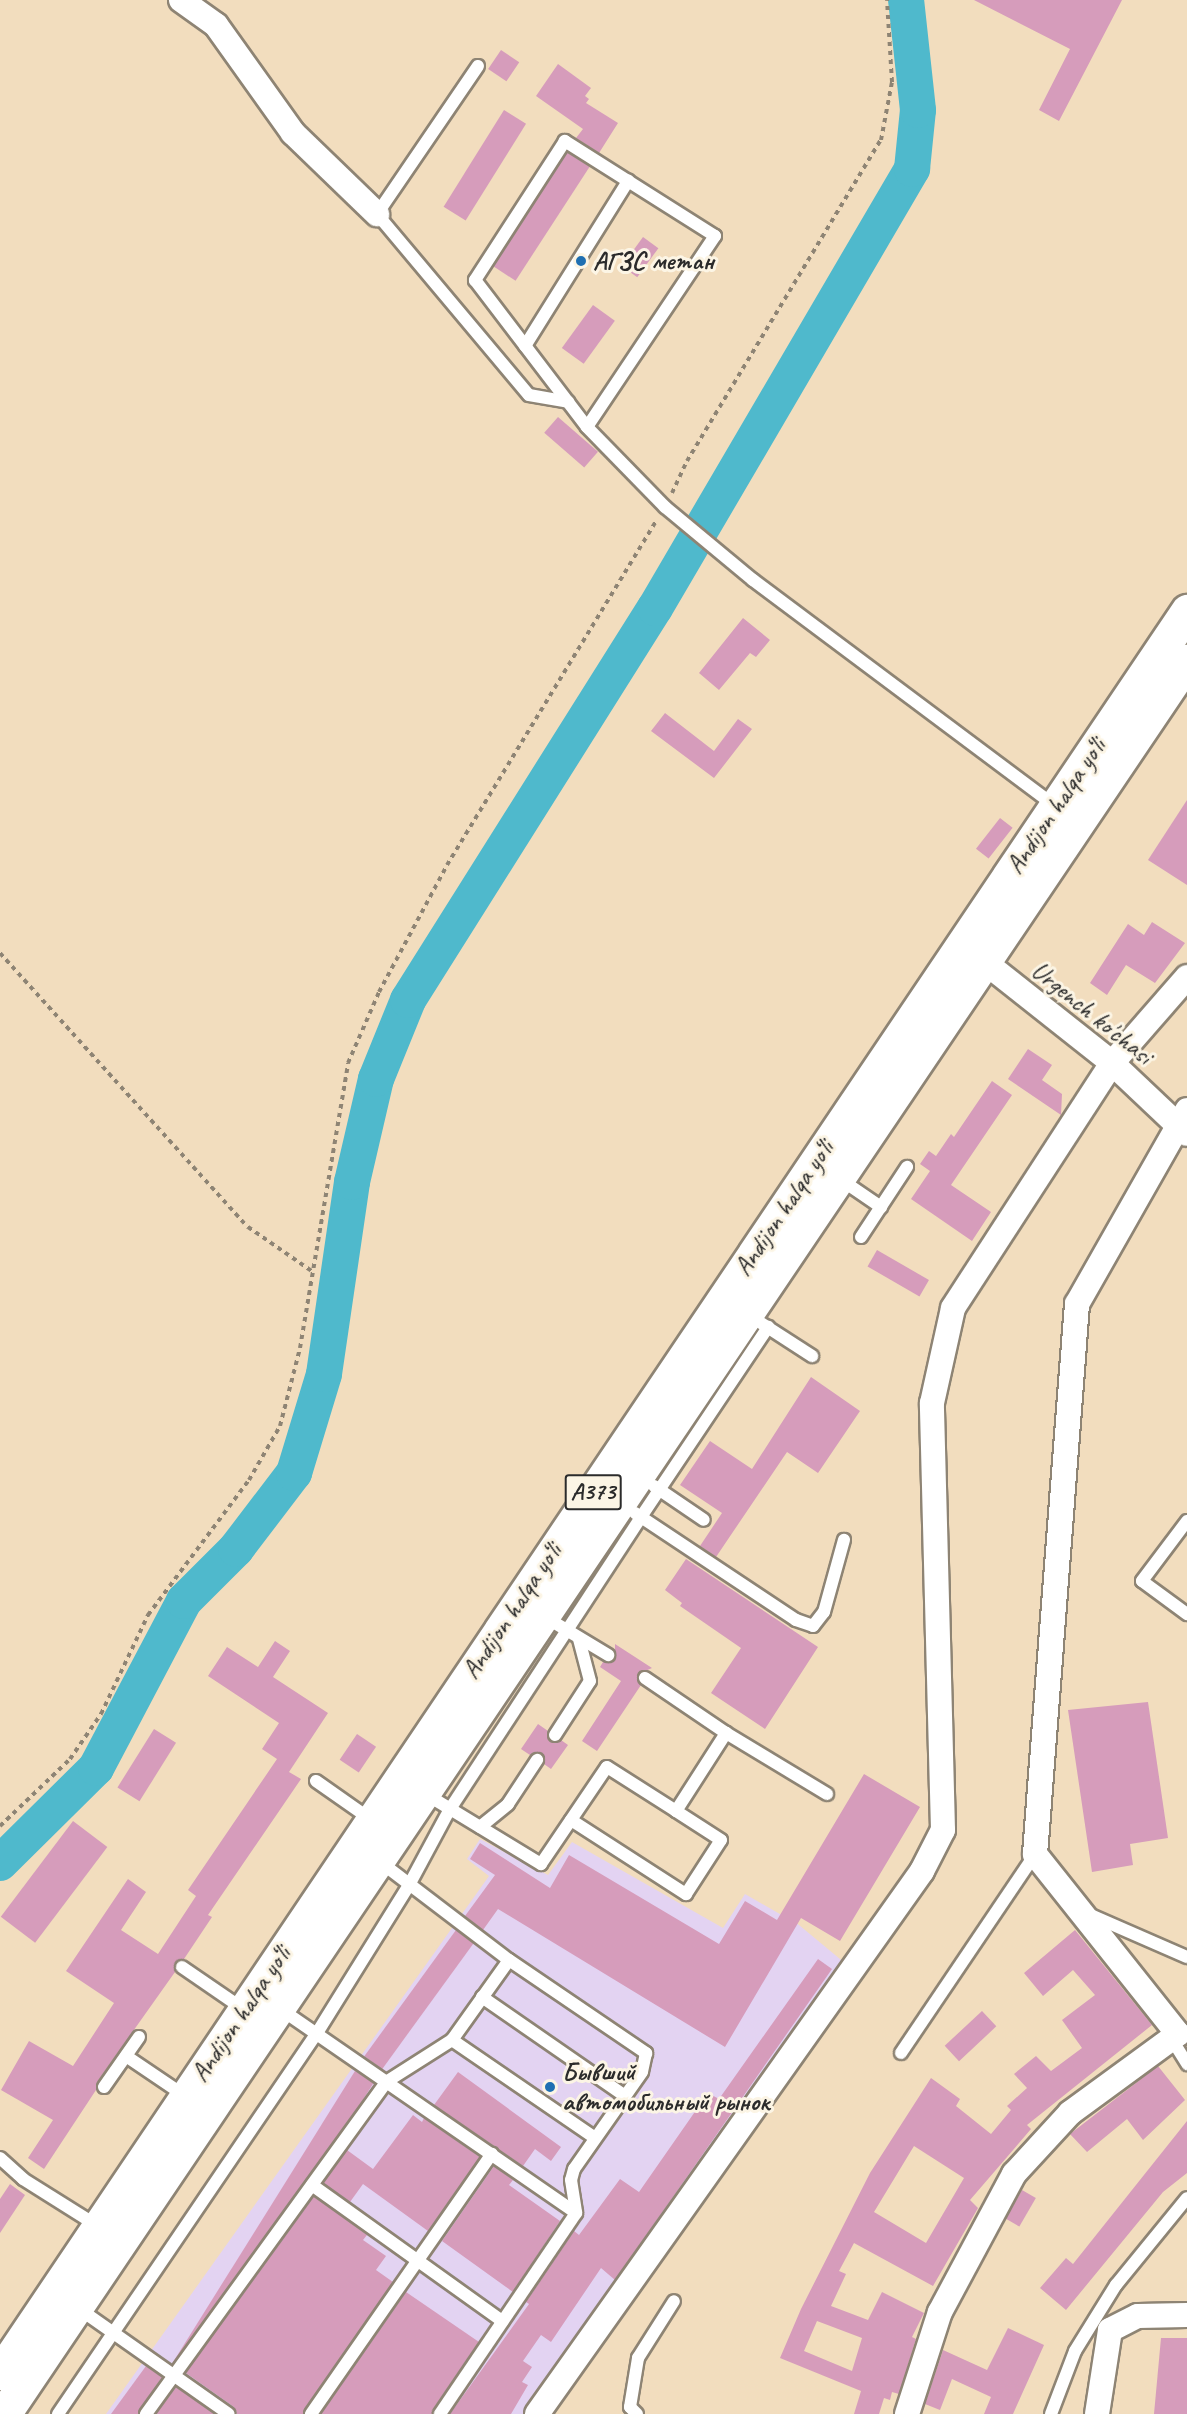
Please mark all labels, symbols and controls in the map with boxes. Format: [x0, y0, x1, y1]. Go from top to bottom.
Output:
place label: АГЗС метан [593, 245, 714, 277]
marker: АГЗС метан [574, 254, 588, 268]
street label: Andijon halqa yo‘li [999, 732, 1113, 880]
street label: Urgench ko'chasi [1025, 955, 1159, 1071]
street label: Andijon halqa yo‘li [727, 1134, 841, 1282]
road number: A373 [564, 1471, 622, 1513]
street label: Andijon halqa yo‘li [455, 1537, 569, 1685]
street label: Andijon halqa yo‘li [184, 1940, 298, 2088]
place label: Бывший автомобильный рынок [562, 2056, 770, 2118]
marker: Бывший автомобильный рынок [543, 2080, 557, 2094]

